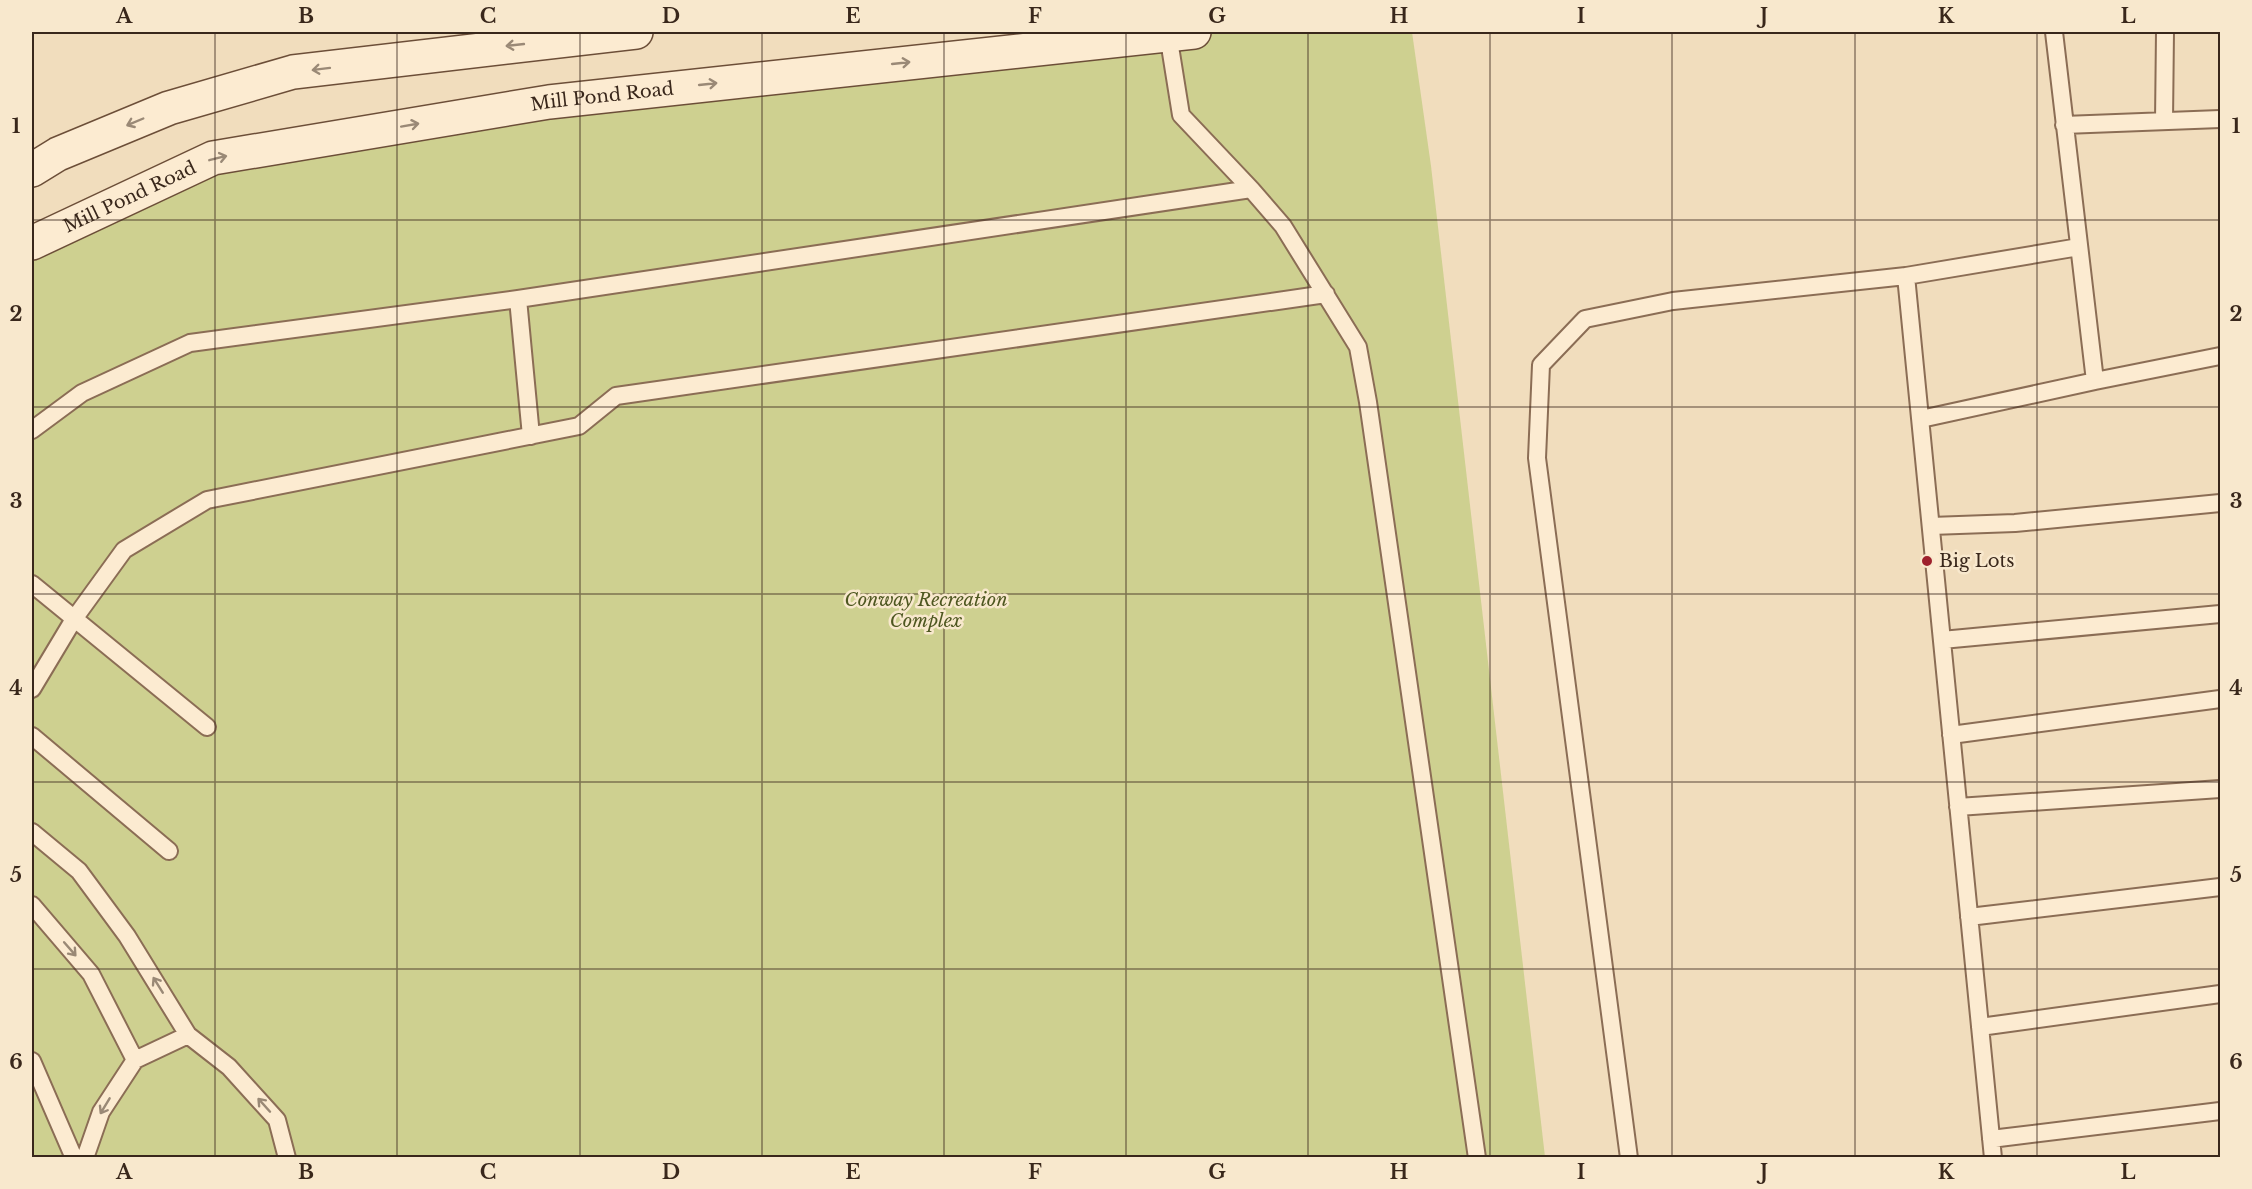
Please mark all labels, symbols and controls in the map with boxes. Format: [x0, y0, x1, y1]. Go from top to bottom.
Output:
text: A [115, 4, 133, 28]
text: B [298, 4, 314, 28]
text: C [480, 4, 496, 28]
text: D [662, 4, 680, 28]
text: E [845, 4, 861, 28]
text: F [1028, 4, 1042, 28]
text: G [1208, 4, 1226, 28]
text: H [1390, 4, 1409, 28]
text: I [1577, 4, 1585, 28]
text: J [1756, 4, 1768, 28]
text: K [1938, 4, 1955, 28]
text: L [2120, 4, 2136, 28]
one-way arrow [506, 40, 525, 51]
one-way arrow [891, 57, 911, 68]
one-way arrow [312, 63, 332, 74]
street label: Mill Pond Road [529, 78, 675, 116]
one-way arrow [697, 79, 717, 90]
text: 1 [12, 114, 21, 138]
text: 1 [2232, 114, 2241, 138]
one-way arrow [126, 117, 144, 128]
one-way arrow [400, 119, 420, 130]
one-way arrow [209, 152, 228, 164]
street label: Mill Pond Road [60, 157, 200, 238]
text: 2 [9, 302, 23, 326]
text: 2 [2229, 302, 2243, 326]
text: 3 [10, 489, 22, 513]
text: 3 [2230, 489, 2242, 513]
place label: Big Lots [1939, 550, 2015, 572]
marker: Big Lots [1920, 554, 1934, 568]
park label: Conway Recreation Complex [845, 589, 1007, 632]
text: 4 [9, 676, 23, 700]
text: 4 [2229, 676, 2243, 700]
text: 5 [10, 863, 22, 887]
text: 5 [2230, 863, 2242, 887]
one-way arrow [63, 941, 76, 957]
one-way arrow [151, 977, 163, 994]
text: 6 [9, 1050, 23, 1074]
text: 6 [2229, 1050, 2243, 1074]
one-way arrow [99, 1097, 111, 1114]
one-way arrow [257, 1098, 271, 1113]
text: A [115, 1160, 133, 1184]
text: B [298, 1160, 314, 1184]
text: C [480, 1160, 496, 1184]
text: D [662, 1160, 680, 1184]
text: E [845, 1160, 861, 1184]
text: F [1028, 1160, 1042, 1184]
text: G [1208, 1160, 1226, 1184]
text: H [1390, 1160, 1409, 1184]
text: I [1577, 1160, 1585, 1184]
text: J [1756, 1160, 1768, 1184]
text: K [1938, 1160, 1955, 1184]
text: L [2120, 1160, 2136, 1184]

